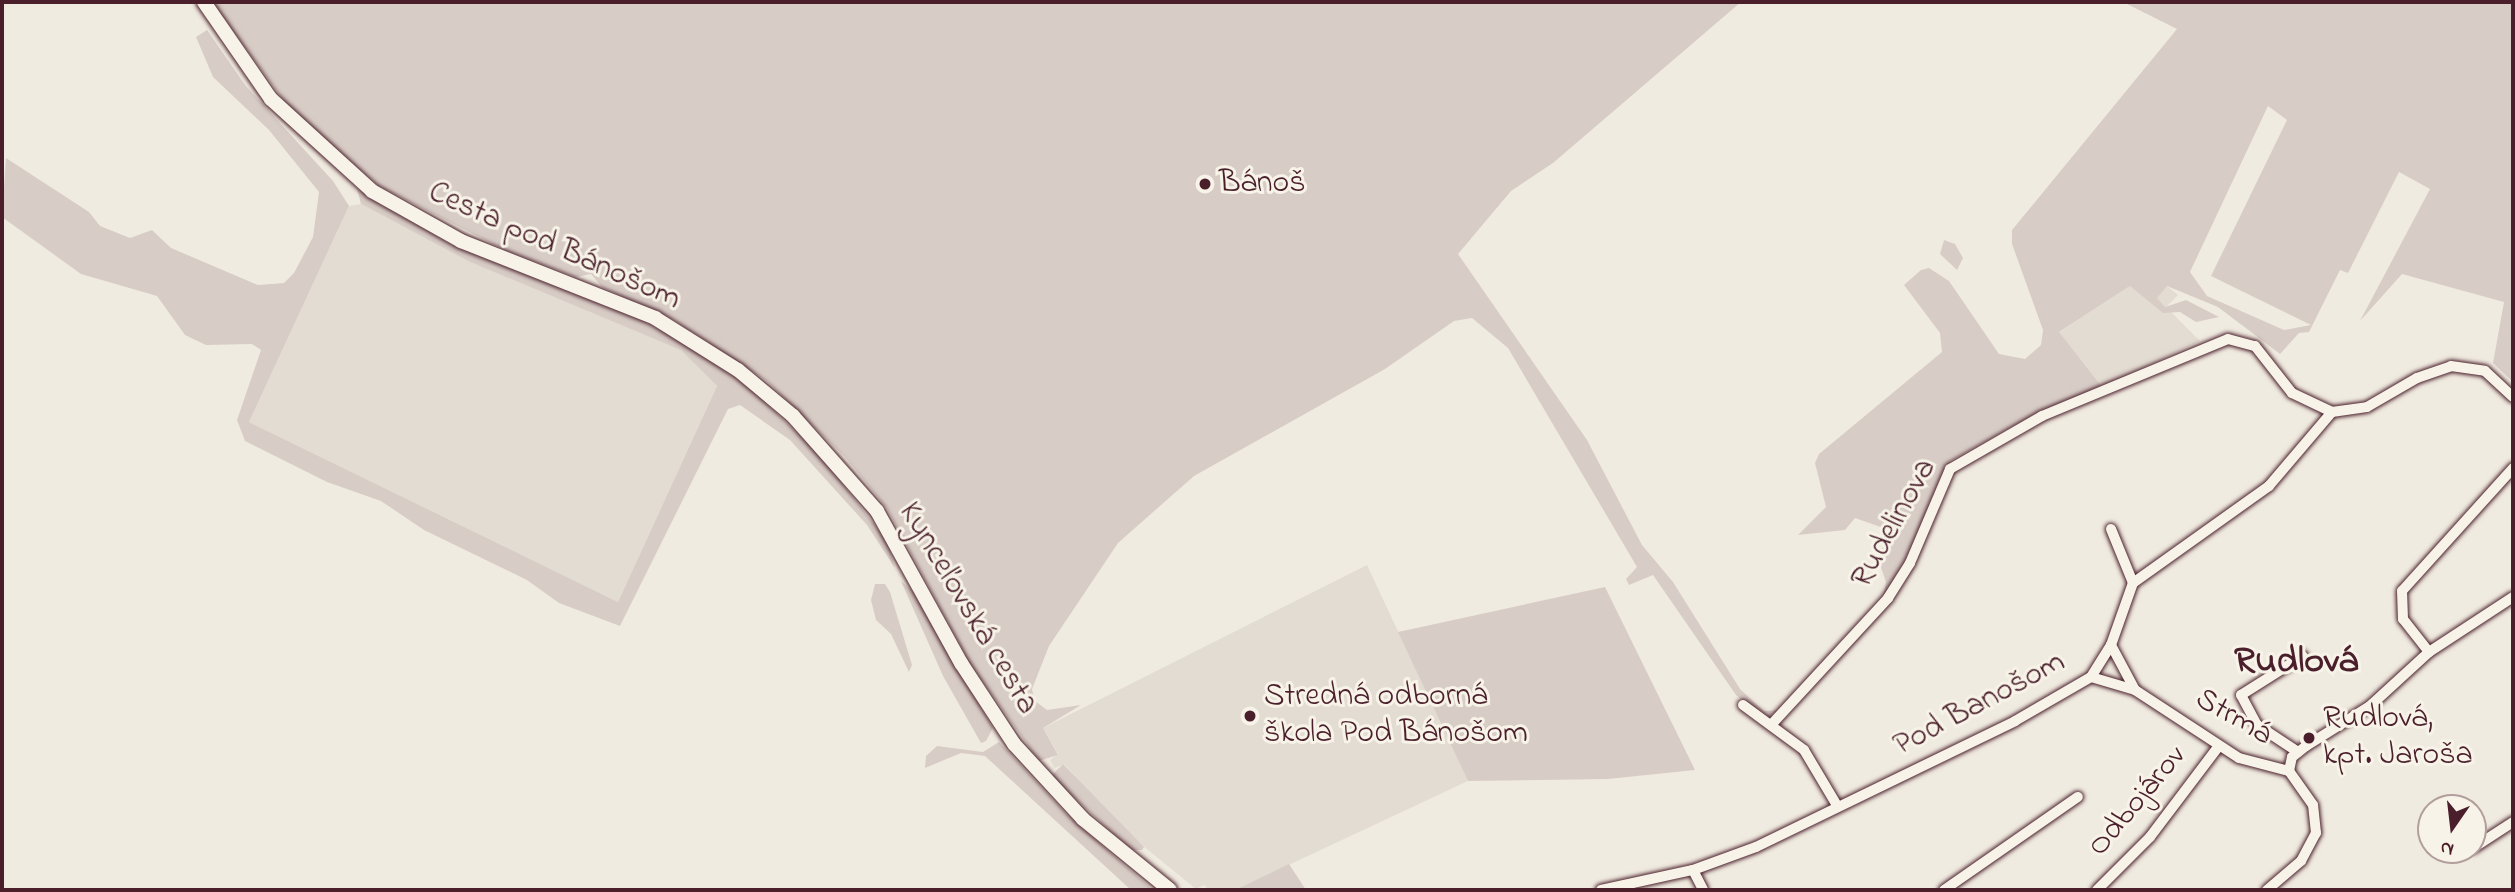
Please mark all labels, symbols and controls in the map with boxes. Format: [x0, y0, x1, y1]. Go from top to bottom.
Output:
place label: Bánoš [1219, 165, 1305, 203]
street label: Cesta pod Bánošom [422, 174, 686, 320]
marker: Bánoš [1197, 176, 1213, 192]
street label: Rudelinova [1844, 453, 1946, 595]
street label: Kynceľovská cesta [889, 496, 1045, 722]
district label: Rudlová [2234, 640, 2358, 686]
street label: Pod Banošom [1888, 644, 2072, 766]
place label: Stredná odborná škola Pod Bánošom [1264, 679, 1528, 754]
street label: Strmá [2188, 681, 2278, 755]
place label: Rudlová, kpt. Jaroša [2323, 701, 2473, 776]
marker: Stredná odborná škola Pod Bánošom [1242, 708, 1258, 724]
marker: Rudlová, kpt. Jaroša [2301, 730, 2317, 746]
street label: Odbojárov [2080, 739, 2196, 865]
north arrow [2417, 794, 2487, 864]
text: N [2438, 833, 2457, 863]

